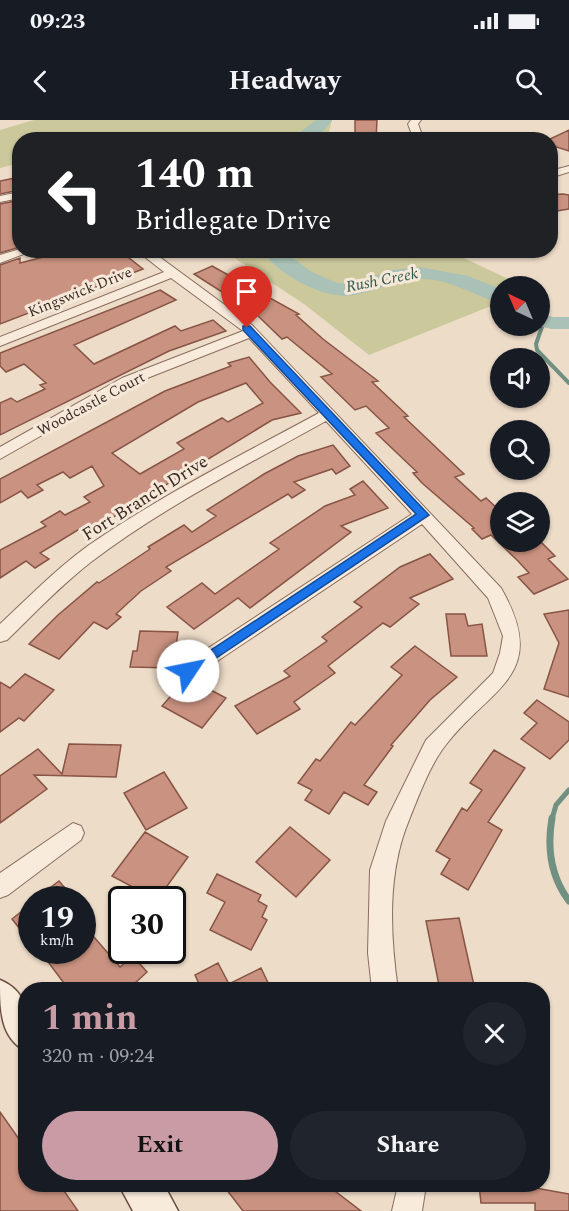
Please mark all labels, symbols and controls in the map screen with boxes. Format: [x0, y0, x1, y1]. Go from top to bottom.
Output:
text: 09:23 [30, 5, 85, 38]
text: Headway [228, 60, 341, 102]
icon: back [24, 65, 57, 98]
icon: search [512, 65, 545, 98]
text: 140 m [135, 143, 254, 206]
icon: left [36, 156, 114, 234]
text: Bridlegate Drive [135, 200, 331, 242]
street label: Kingswick Drive [24, 261, 136, 323]
water label: Rush Creek [344, 261, 421, 299]
pin [221, 266, 272, 328]
icon: arrive [230, 275, 263, 308]
north arrow [490, 276, 550, 336]
map controls [490, 276, 550, 552]
button: sound [490, 348, 550, 408]
street label: Woodcastle Court [33, 366, 149, 442]
button: search [490, 420, 550, 480]
street label: Fort Branch Drive [77, 448, 213, 548]
button: layers [490, 492, 550, 552]
position arrow [156, 639, 220, 703]
speed limit sign: 30 [108, 886, 186, 964]
text: 19 [40, 895, 74, 941]
text: km/h [40, 929, 74, 952]
text: 1 min [42, 991, 138, 1046]
button: close [463, 1002, 526, 1065]
text: 320 m · 09:24 [42, 1041, 154, 1071]
button: Exit [42, 1111, 278, 1180]
button: Share [290, 1111, 526, 1180]

